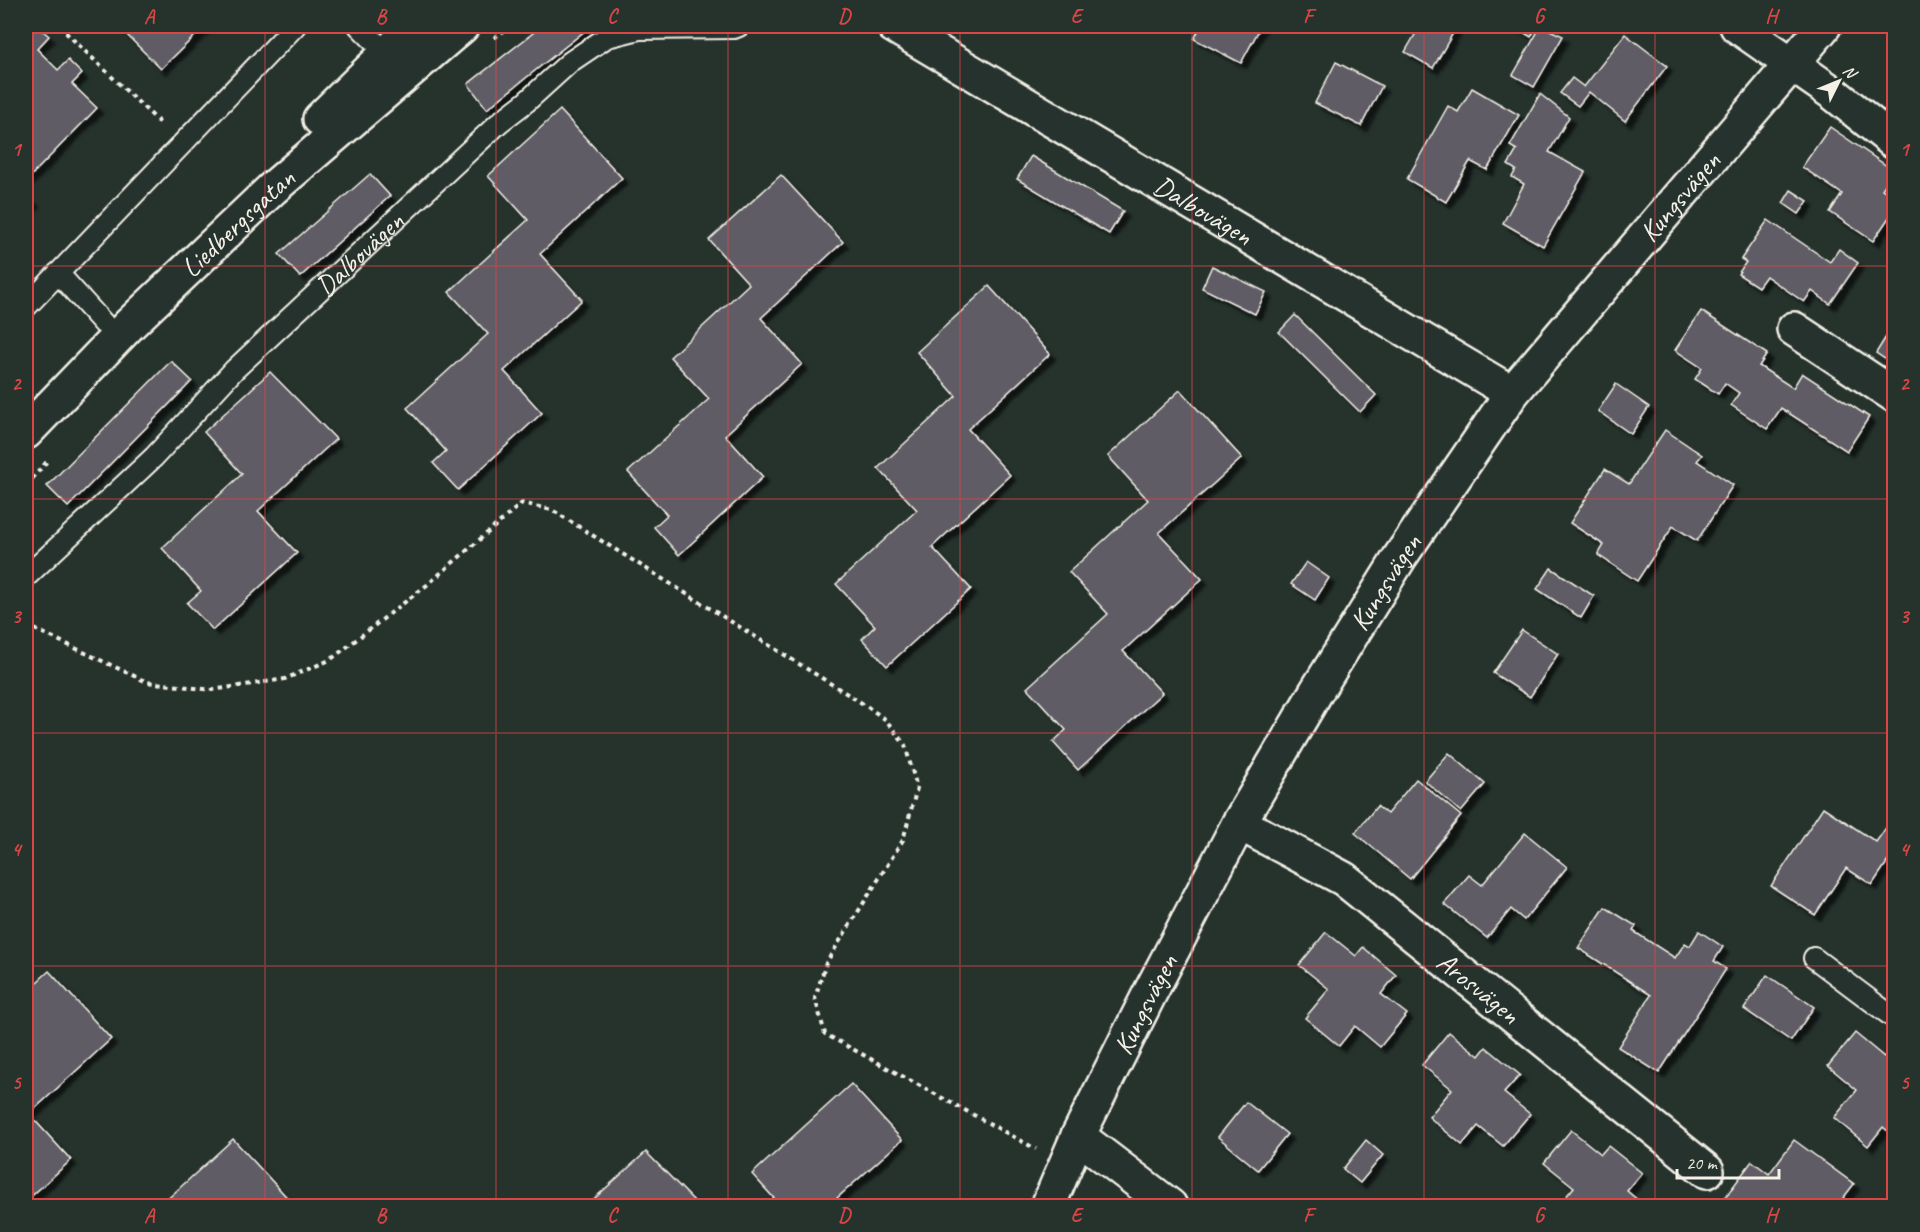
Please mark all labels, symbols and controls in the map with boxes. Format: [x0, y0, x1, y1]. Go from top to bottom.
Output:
text: A [144, 4, 156, 29]
text: B [376, 4, 388, 29]
text: C [607, 4, 619, 29]
text: D [838, 4, 852, 29]
text: E [1071, 4, 1085, 29]
text: F [1303, 4, 1317, 29]
text: G [1534, 4, 1547, 29]
text: H [1765, 4, 1780, 29]
north arrow [1809, 51, 1869, 111]
text: N [1839, 61, 1862, 84]
text: 1 [12, 137, 23, 162]
text: 1 [1900, 137, 1911, 162]
street label: Kungsvägen [1631, 143, 1728, 249]
street label: Liedbergsgatan [173, 160, 302, 284]
street label: Dalbovägen [1148, 167, 1259, 253]
street label: Dalbovägen [308, 203, 411, 303]
text: 2 [12, 371, 23, 396]
text: 2 [1900, 371, 1911, 396]
street label: Kungsvägen [1341, 526, 1429, 637]
text: 3 [12, 604, 23, 629]
text: 3 [1900, 604, 1911, 629]
text: 4 [12, 837, 24, 862]
text: 4 [1900, 837, 1912, 862]
street label: Arosvägen [1430, 944, 1528, 1032]
street label: Kungsvägen [1105, 948, 1185, 1060]
text: 5 [12, 1070, 23, 1095]
text: 5 [1900, 1070, 1911, 1095]
scale bar [1677, 1142, 1779, 1180]
text: 20 m [1686, 1152, 1719, 1174]
text: A [144, 1203, 156, 1228]
text: B [376, 1203, 388, 1228]
text: C [607, 1203, 619, 1228]
text: D [838, 1203, 852, 1228]
text: E [1071, 1203, 1085, 1228]
text: F [1303, 1203, 1317, 1228]
text: G [1534, 1203, 1547, 1228]
text: H [1765, 1203, 1780, 1228]

